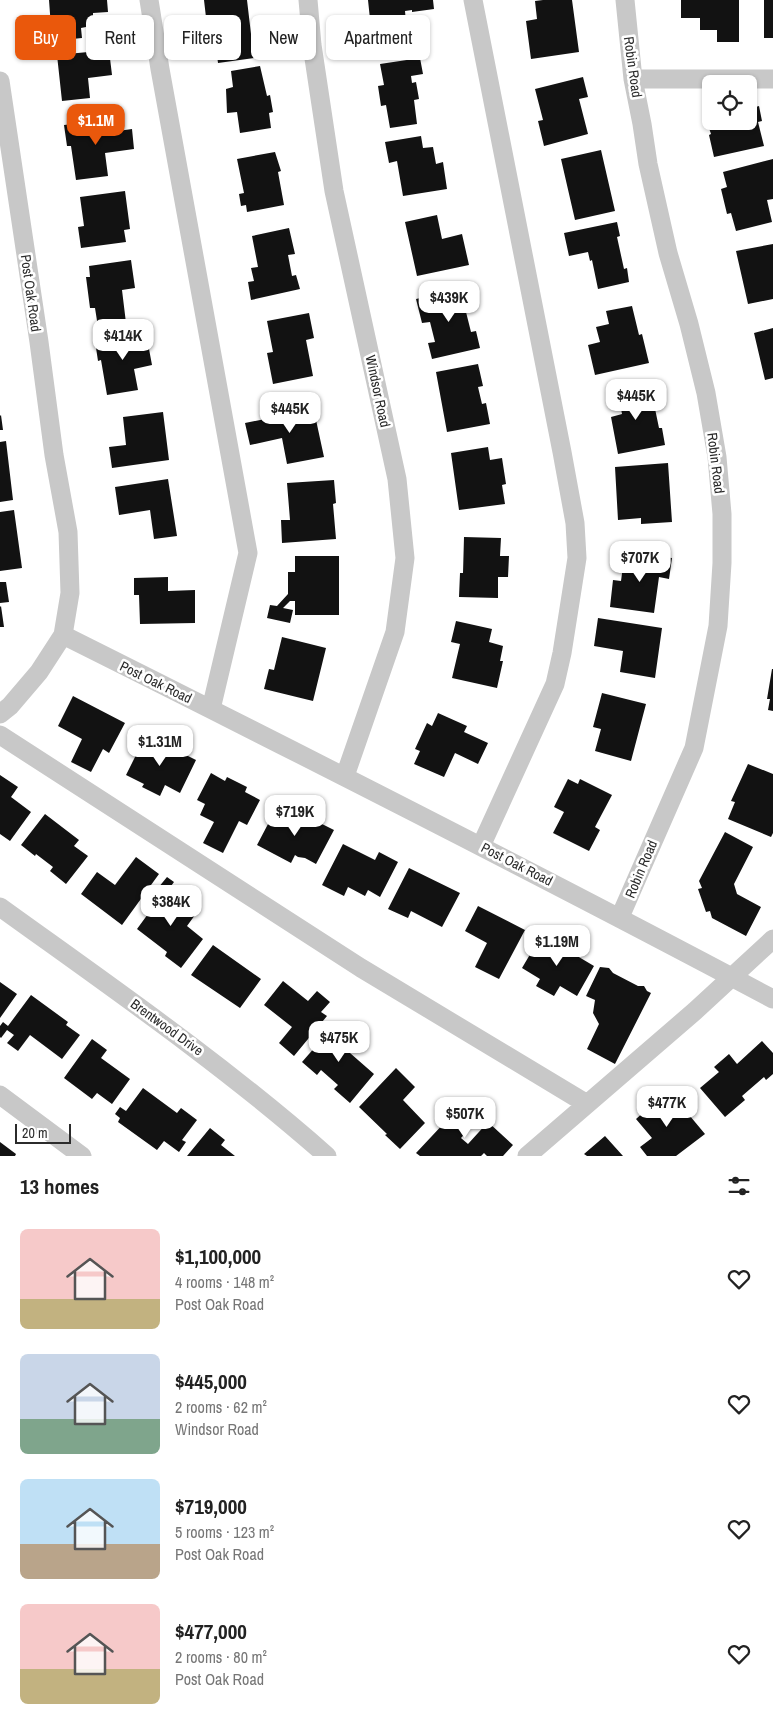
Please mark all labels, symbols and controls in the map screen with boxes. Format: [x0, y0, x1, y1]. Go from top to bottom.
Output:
chip: Buy [15, 15, 76, 60]
chip: Rent [86, 15, 154, 60]
chip: Filters [164, 15, 241, 60]
chip: New [251, 15, 316, 60]
chip: Apartment [326, 15, 430, 60]
street label: Robin Road [620, 35, 646, 99]
map controls [702, 75, 757, 130]
button: locate [702, 75, 757, 130]
pin: $1.1M [61, 104, 131, 146]
text: $1.1M [78, 109, 114, 131]
street label: Post Oak Road [17, 253, 45, 333]
pin: $439K [414, 280, 484, 323]
text: $439K [430, 286, 468, 308]
pin: $414K [88, 318, 158, 361]
text: $414K [104, 324, 142, 346]
street label: Windsor Road [362, 353, 394, 429]
pin: $445K [601, 378, 671, 421]
text: $445K [617, 384, 655, 406]
pin: $445K [255, 392, 325, 434]
text: $445K [271, 397, 309, 419]
street label: Robin Road [703, 431, 729, 495]
pin: $707K [605, 540, 675, 583]
text: $707K [621, 546, 659, 568]
street label: Post Oak Road [117, 657, 195, 707]
pin: $1.31M [119, 724, 201, 767]
text: $1.31M [138, 730, 182, 752]
pin: $719K [260, 794, 330, 837]
text: $719K [276, 800, 314, 822]
street label: Robin Road [621, 837, 661, 901]
street label: Post Oak Road [478, 838, 556, 890]
pin: $384K [136, 884, 206, 927]
text: $384K [152, 890, 190, 912]
pin: $1.19M [516, 924, 598, 967]
text: $1.19M [535, 930, 579, 952]
street label: Brentwood Drive [127, 995, 207, 1059]
pin: $475K [304, 1020, 374, 1063]
text: $475K [320, 1026, 358, 1048]
pin: $477K [632, 1086, 702, 1128]
text: $477K [648, 1091, 686, 1113]
pin: $507K [430, 1096, 500, 1139]
text: $507K [446, 1102, 484, 1124]
scale bar [15, 1121, 71, 1144]
text: 20 m [22, 1124, 48, 1142]
text: 13 homes [20, 1172, 99, 1201]
icon: filters [725, 1172, 753, 1200]
text: $1,100,000 [175, 1242, 261, 1271]
icon: home [60, 1249, 120, 1309]
icon: heart [725, 1265, 753, 1293]
text: 4 rooms · 148 m² [175, 1271, 274, 1293]
text: Post Oak Road [175, 1293, 264, 1315]
text: $445,000 [175, 1367, 247, 1396]
icon: home [60, 1374, 120, 1434]
icon: heart [725, 1390, 753, 1418]
text: 2 rooms · 62 m² [175, 1396, 267, 1418]
text: Windsor Road [175, 1418, 259, 1440]
text: $719,000 [175, 1492, 247, 1521]
icon: home [60, 1499, 120, 1559]
icon: heart [725, 1515, 753, 1543]
text: 5 rooms · 123 m² [175, 1521, 274, 1543]
text: Post Oak Road [175, 1543, 264, 1565]
text: $477,000 [175, 1617, 247, 1646]
icon: home [60, 1624, 120, 1684]
icon: heart [725, 1640, 753, 1668]
text: 2 rooms · 80 m² [175, 1646, 267, 1668]
text: Post Oak Road [175, 1668, 264, 1690]

